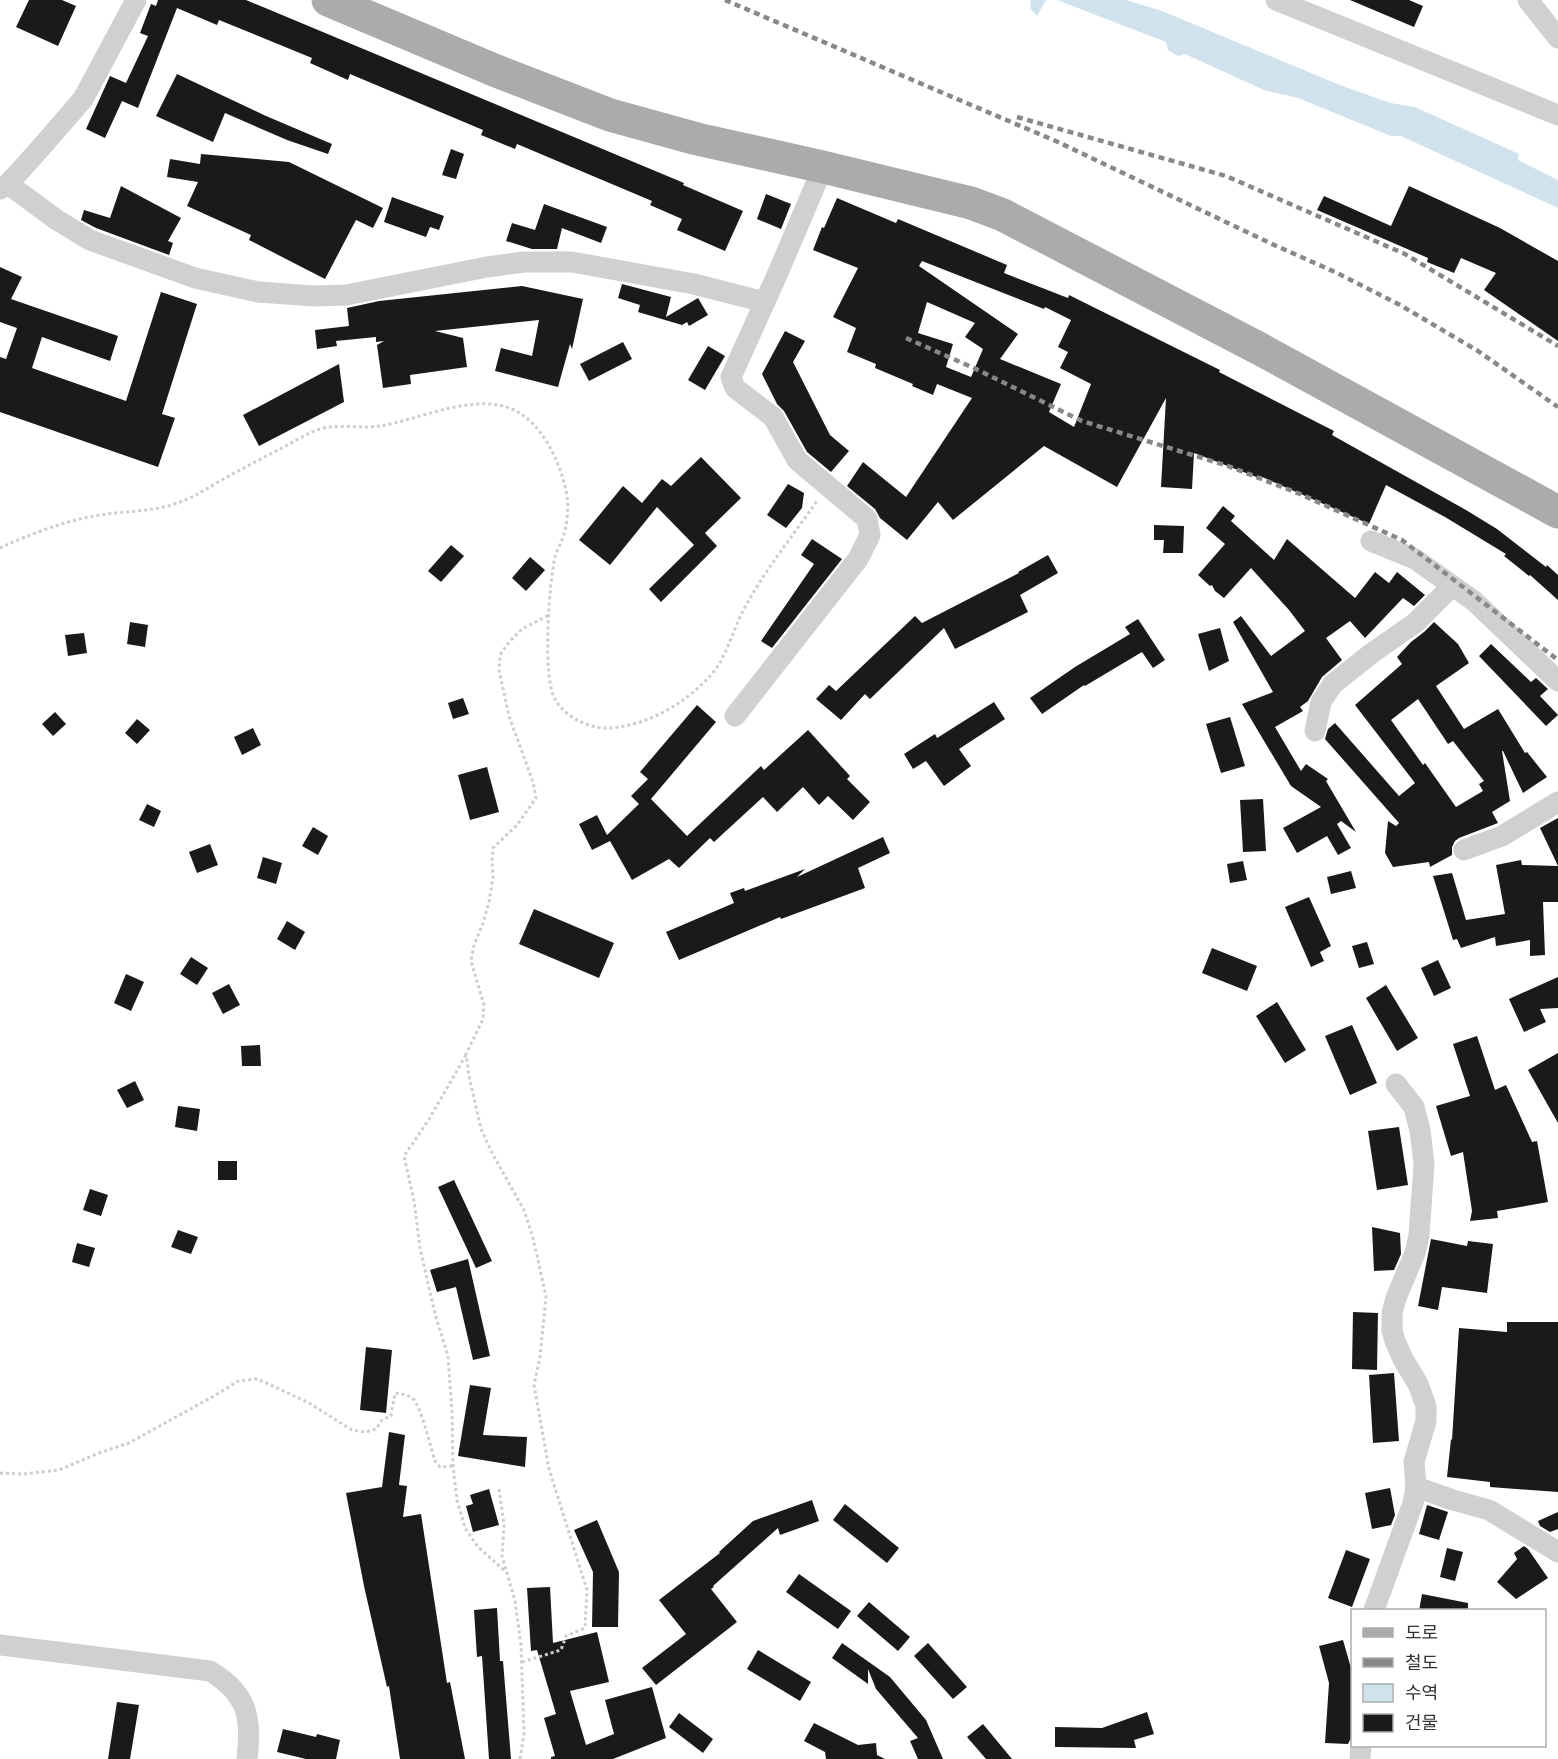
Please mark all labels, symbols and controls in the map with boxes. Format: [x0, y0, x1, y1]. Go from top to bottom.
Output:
legend [1351, 1609, 1546, 1747]
text: 도로 [1405, 1622, 1438, 1644]
text: 철도 [1405, 1652, 1438, 1674]
text: 수역 [1405, 1682, 1438, 1704]
text: 건물 [1405, 1712, 1438, 1734]

